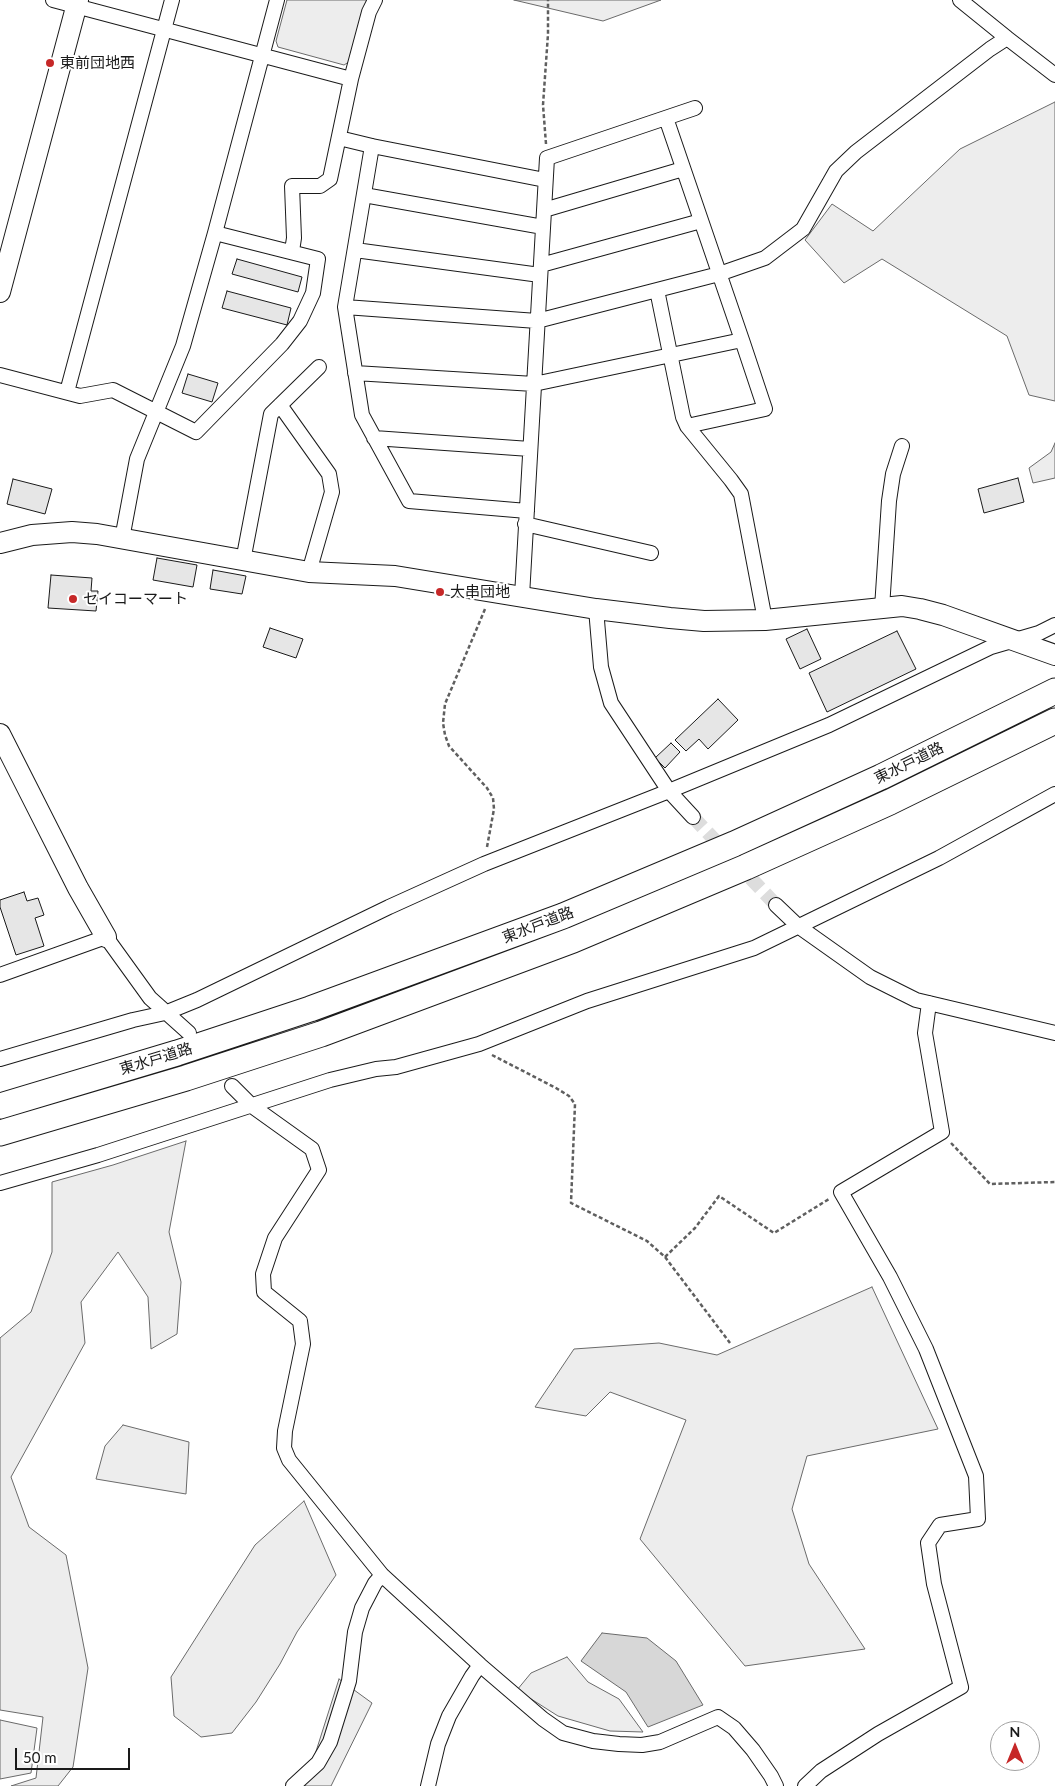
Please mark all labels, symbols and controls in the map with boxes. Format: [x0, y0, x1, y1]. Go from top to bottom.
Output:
place label: 東前団地西 [60, 54, 135, 72]
marker: 東前団地西 [44, 57, 56, 69]
place label: 大串団地 [450, 583, 510, 601]
marker: 大串団地 [434, 586, 446, 598]
place label: セイコーマート [83, 590, 188, 608]
marker: セイコーマート [67, 593, 79, 605]
street label: 東水戸道路 [871, 738, 947, 788]
street label: 東水戸道路 [500, 903, 576, 947]
street label: 東水戸道路 [118, 1039, 194, 1079]
north arrow [990, 1721, 1040, 1771]
text: N [1010, 1723, 1020, 1740]
scale bar [18, 1738, 132, 1770]
text: 50 m [23, 1748, 57, 1766]

